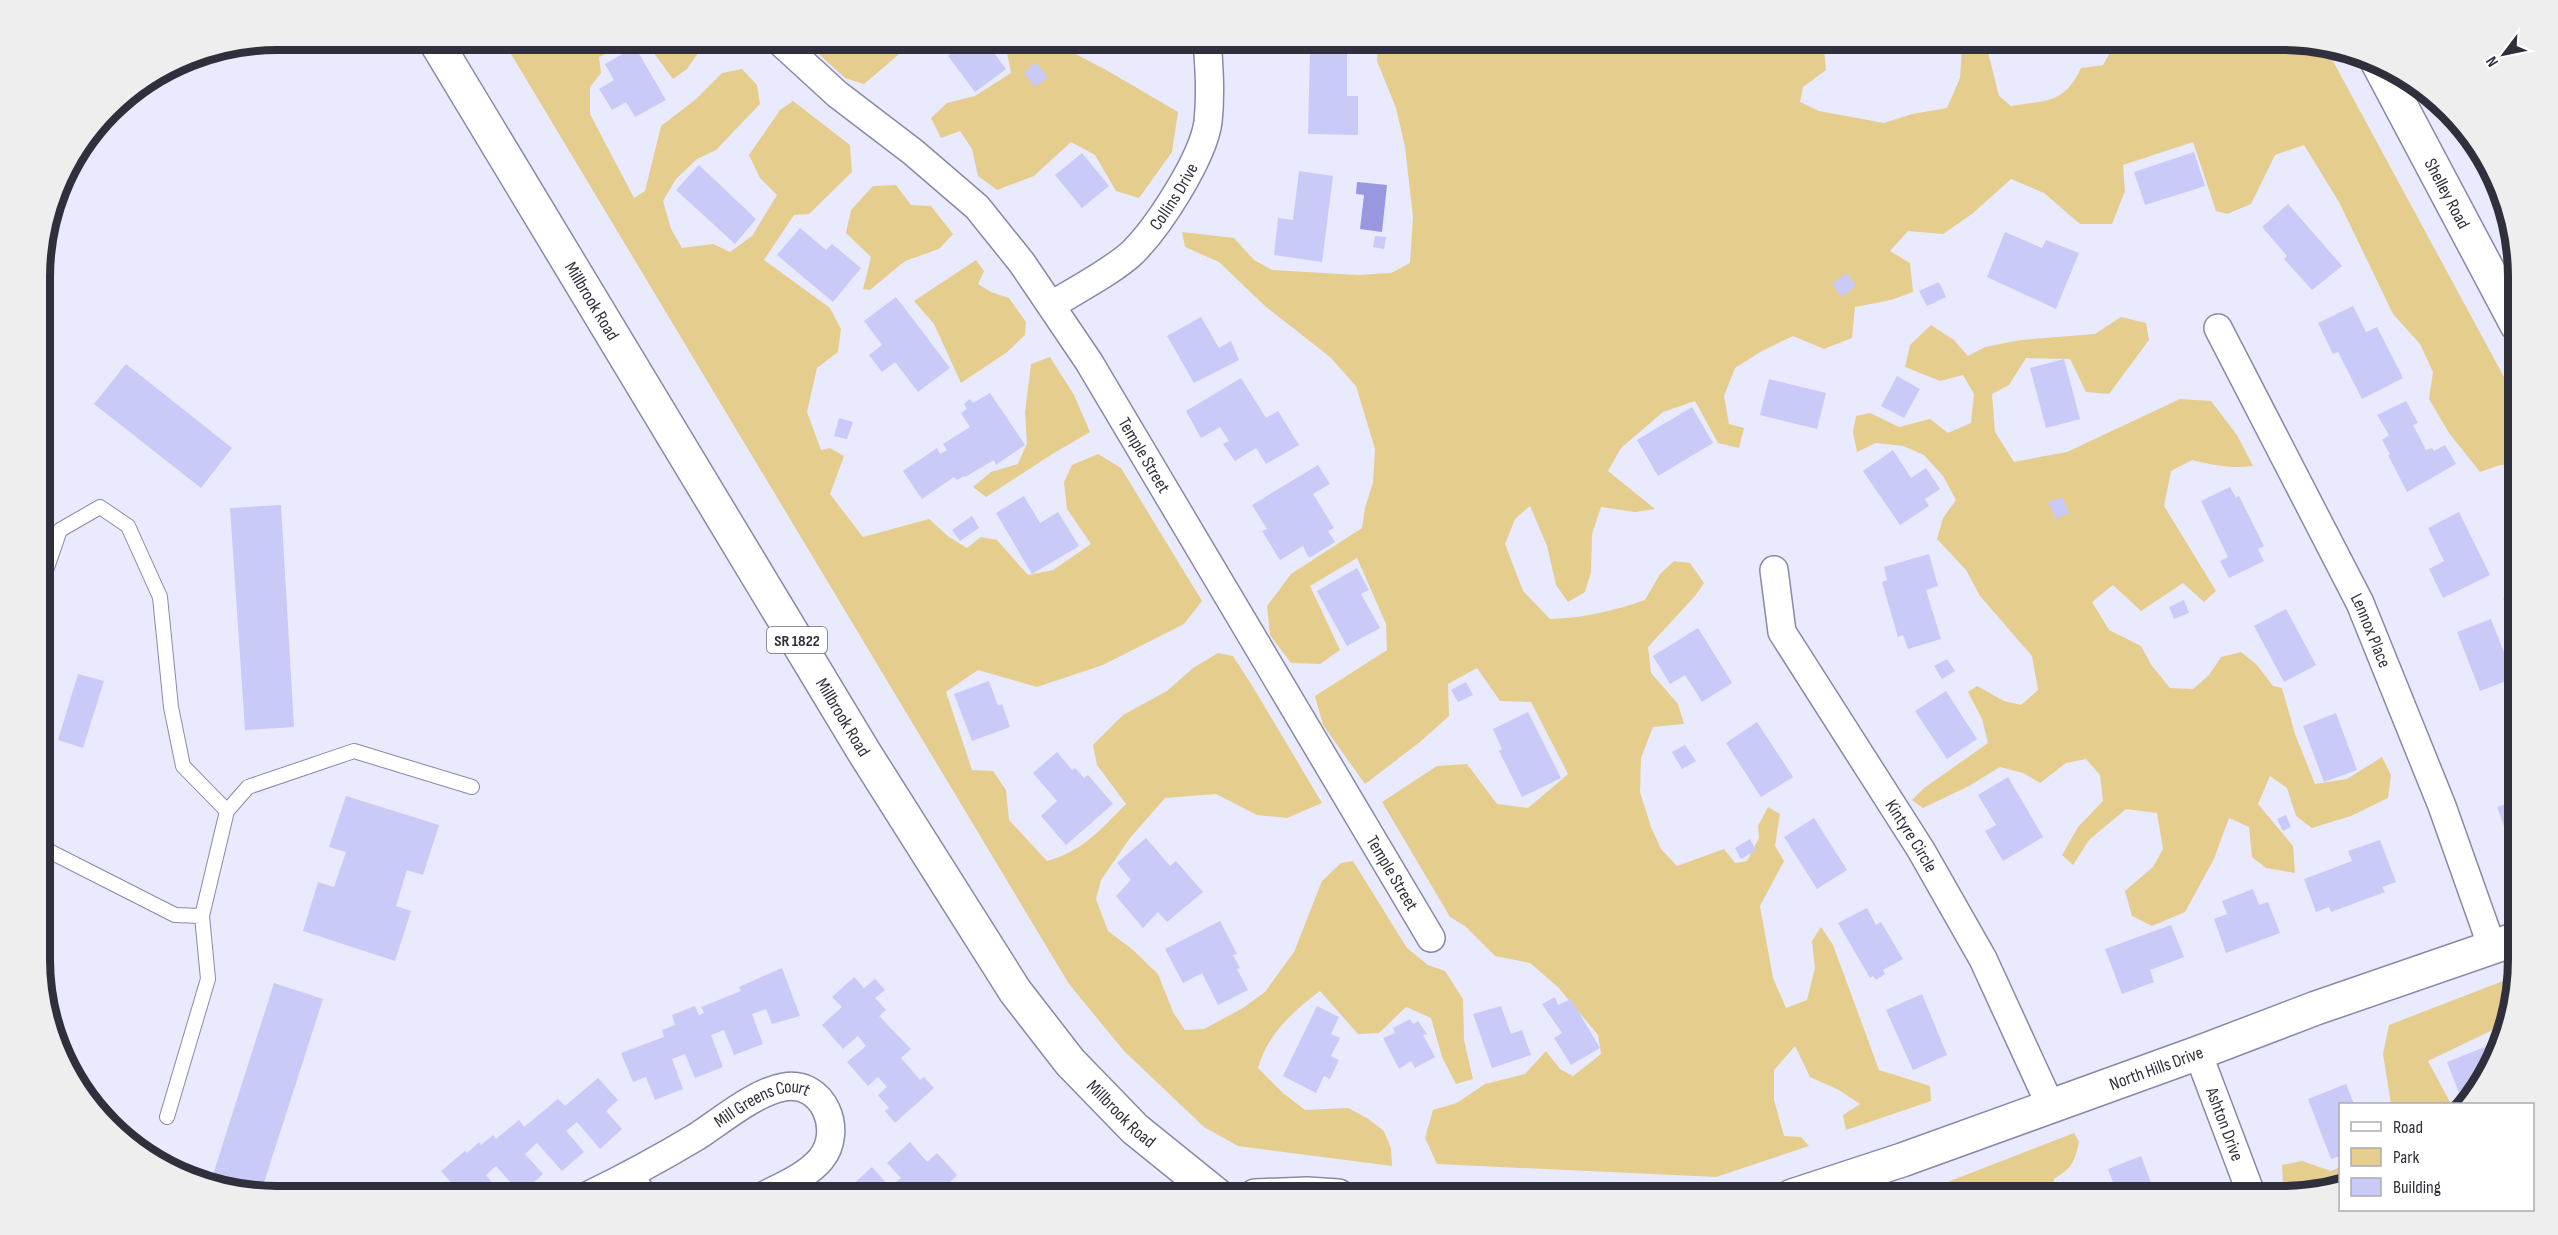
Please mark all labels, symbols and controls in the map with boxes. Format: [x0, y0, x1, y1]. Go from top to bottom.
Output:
north arrow [2474, 24, 2534, 84]
text: N [2482, 52, 2503, 70]
street label: Shelley Road [2420, 155, 2474, 232]
street label: Collins Drive [1145, 160, 1203, 235]
street label: Millbrook Road [560, 258, 623, 344]
street label: Temple Street [1113, 414, 1175, 497]
street label: Lennox Place [2346, 590, 2395, 671]
road number: SR 1822 [767, 627, 827, 653]
street label: Millbrook Road [811, 674, 874, 761]
street label: Kintyre Circle [1881, 796, 1941, 876]
street label: Temple Street [1361, 832, 1423, 915]
street label: North Hills Drive [2107, 1042, 2206, 1095]
street label: Mill Greens Court [710, 1076, 814, 1132]
street label: Millbrook Road [1082, 1076, 1160, 1152]
street label: Ashton Drive [2201, 1084, 2248, 1164]
legend [2339, 1103, 2534, 1211]
text: Road [2393, 1117, 2423, 1138]
text: Park [2393, 1147, 2419, 1168]
text: Building [2393, 1177, 2441, 1198]

